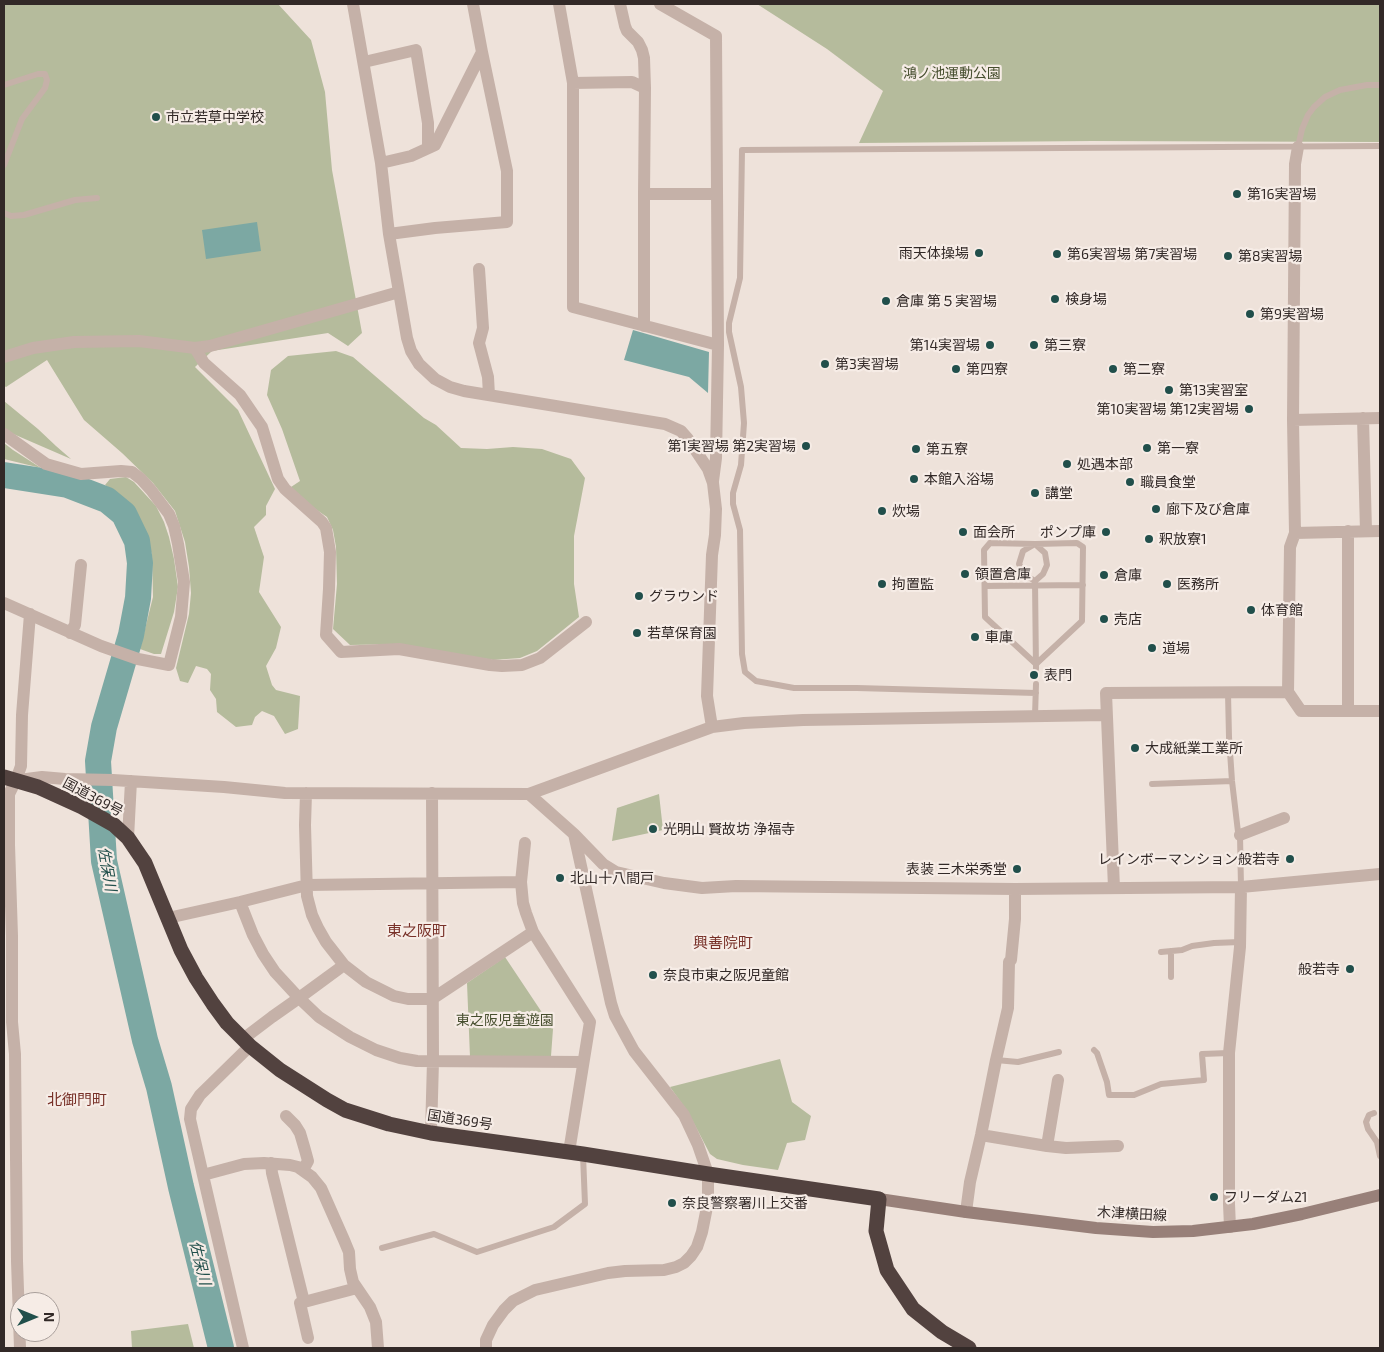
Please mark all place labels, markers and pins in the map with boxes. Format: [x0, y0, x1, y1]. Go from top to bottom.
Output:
place label: 市立若草中学校 [166, 109, 264, 125]
marker: 市立若草中学校 [150, 111, 162, 123]
place label: 第16実習場 [1247, 186, 1317, 202]
marker: 第16実習場 [1231, 188, 1243, 200]
place label: 雨天体操場 [899, 245, 969, 261]
place label: 第6実習場 第7実習場 [1067, 246, 1197, 262]
marker: 雨天体操場 [973, 247, 985, 259]
marker: 第6実習場 第7実習場 [1051, 248, 1063, 260]
place label: 第8実習場 [1238, 248, 1302, 264]
marker: 第8実習場 [1222, 250, 1234, 262]
place label: 検身場 [1065, 291, 1107, 307]
place label: 倉庫 第５実習場 [896, 293, 997, 309]
marker: 検身場 [1049, 293, 1061, 305]
marker: 倉庫 第５実習場 [880, 295, 892, 307]
place label: 第9実習場 [1260, 306, 1324, 322]
marker: 第9実習場 [1244, 308, 1256, 320]
place label: 第14実習場 [910, 337, 980, 353]
place label: 第三寮 [1044, 337, 1086, 353]
marker: 第14実習場 [984, 339, 996, 351]
marker: 第三寮 [1028, 339, 1040, 351]
place label: 第3実習場 [835, 356, 899, 372]
marker: 第3実習場 [819, 358, 831, 370]
place label: 第四寮 [966, 361, 1008, 377]
place label: 第二寮 [1123, 361, 1165, 377]
marker: 第四寮 [950, 363, 962, 375]
marker: 第二寮 [1107, 363, 1119, 375]
place label: 第13実習室 [1179, 382, 1248, 398]
marker: 第13実習室 [1163, 384, 1175, 396]
place label: 第10実習場 第12実習場 [1096, 401, 1239, 417]
marker: 第10実習場 第12実習場 [1243, 403, 1255, 415]
place label: 第1実習場 第2実習場 [667, 438, 796, 454]
marker: 第1実習場 第2実習場 [800, 440, 812, 452]
place label: 第一寮 [1157, 440, 1199, 456]
place label: 第五寮 [926, 441, 968, 457]
marker: 第一寮 [1141, 442, 1153, 454]
marker: 第五寮 [910, 443, 922, 455]
place label: 処遇本部 [1077, 456, 1133, 472]
marker: 処遇本部 [1061, 458, 1073, 470]
place label: 本館入浴場 [924, 471, 994, 487]
marker: 本館入浴場 [908, 473, 920, 485]
place label: 職員食堂 [1140, 474, 1196, 490]
marker: 職員食堂 [1124, 476, 1136, 488]
place label: 講堂 [1045, 485, 1073, 501]
marker: 講堂 [1029, 487, 1041, 499]
place label: 廊下及び倉庫 [1166, 501, 1250, 517]
place label: 炊場 [892, 503, 920, 519]
marker: 廊下及び倉庫 [1150, 503, 1162, 515]
marker: 炊場 [876, 505, 888, 517]
place label: 面会所 [973, 524, 1015, 540]
place label: ポンプ庫 [1040, 524, 1096, 540]
marker: 面会所 [957, 526, 969, 538]
marker: ポンプ庫 [1100, 526, 1112, 538]
place label: 釈放寮1 [1159, 531, 1207, 547]
marker: 釈放寮1 [1143, 533, 1155, 545]
place label: 領置倉庫 [975, 566, 1031, 582]
place label: 倉庫 [1114, 567, 1142, 583]
marker: 領置倉庫 [959, 568, 971, 580]
marker: 倉庫 [1098, 569, 1110, 581]
place label: 拘置監 [892, 576, 934, 592]
place label: 医務所 [1177, 576, 1219, 592]
marker: 拘置監 [876, 578, 888, 590]
marker: 医務所 [1161, 578, 1173, 590]
place label: グラウンド [649, 588, 719, 604]
marker: グラウンド [633, 590, 645, 602]
place label: 体育館 [1261, 602, 1303, 618]
marker: 体育館 [1245, 604, 1257, 616]
place label: 売店 [1114, 611, 1142, 627]
marker: 売店 [1098, 613, 1110, 625]
place label: 若草保育園 [647, 625, 717, 641]
marker: 若草保育園 [631, 627, 643, 639]
place label: 車庫 [985, 629, 1013, 645]
marker: 車庫 [969, 631, 981, 643]
place label: 道場 [1162, 640, 1190, 656]
marker: 道場 [1146, 642, 1158, 654]
place label: 表門 [1044, 667, 1072, 683]
marker: 表門 [1028, 669, 1040, 681]
place label: 大成紙業工業所 [1145, 740, 1243, 756]
marker: 大成紙業工業所 [1129, 742, 1141, 754]
place label: 光明山 賢故坊 浄福寺 [663, 821, 795, 837]
marker: 光明山 賢故坊 浄福寺 [647, 823, 659, 835]
place label: レインボーマンション般若寺 [1098, 851, 1280, 867]
marker: レインボーマンション般若寺 [1284, 853, 1296, 865]
place label: 表装 三木栄秀堂 [906, 861, 1007, 877]
marker: 表装 三木栄秀堂 [1011, 863, 1023, 875]
place label: 北山十八間戸 [570, 870, 654, 886]
marker: 北山十八間戸 [554, 872, 566, 884]
place label: 般若寺 [1298, 961, 1340, 977]
marker: 般若寺 [1344, 963, 1356, 975]
place label: 奈良市東之阪児童館 [663, 967, 789, 983]
marker: 奈良市東之阪児童館 [647, 969, 659, 981]
place label: フリーダム21 [1224, 1189, 1307, 1205]
marker: フリーダム21 [1208, 1191, 1220, 1203]
place label: 奈良警察署川上交番 [682, 1195, 808, 1211]
marker: 奈良警察署川上交番 [666, 1197, 678, 1209]

